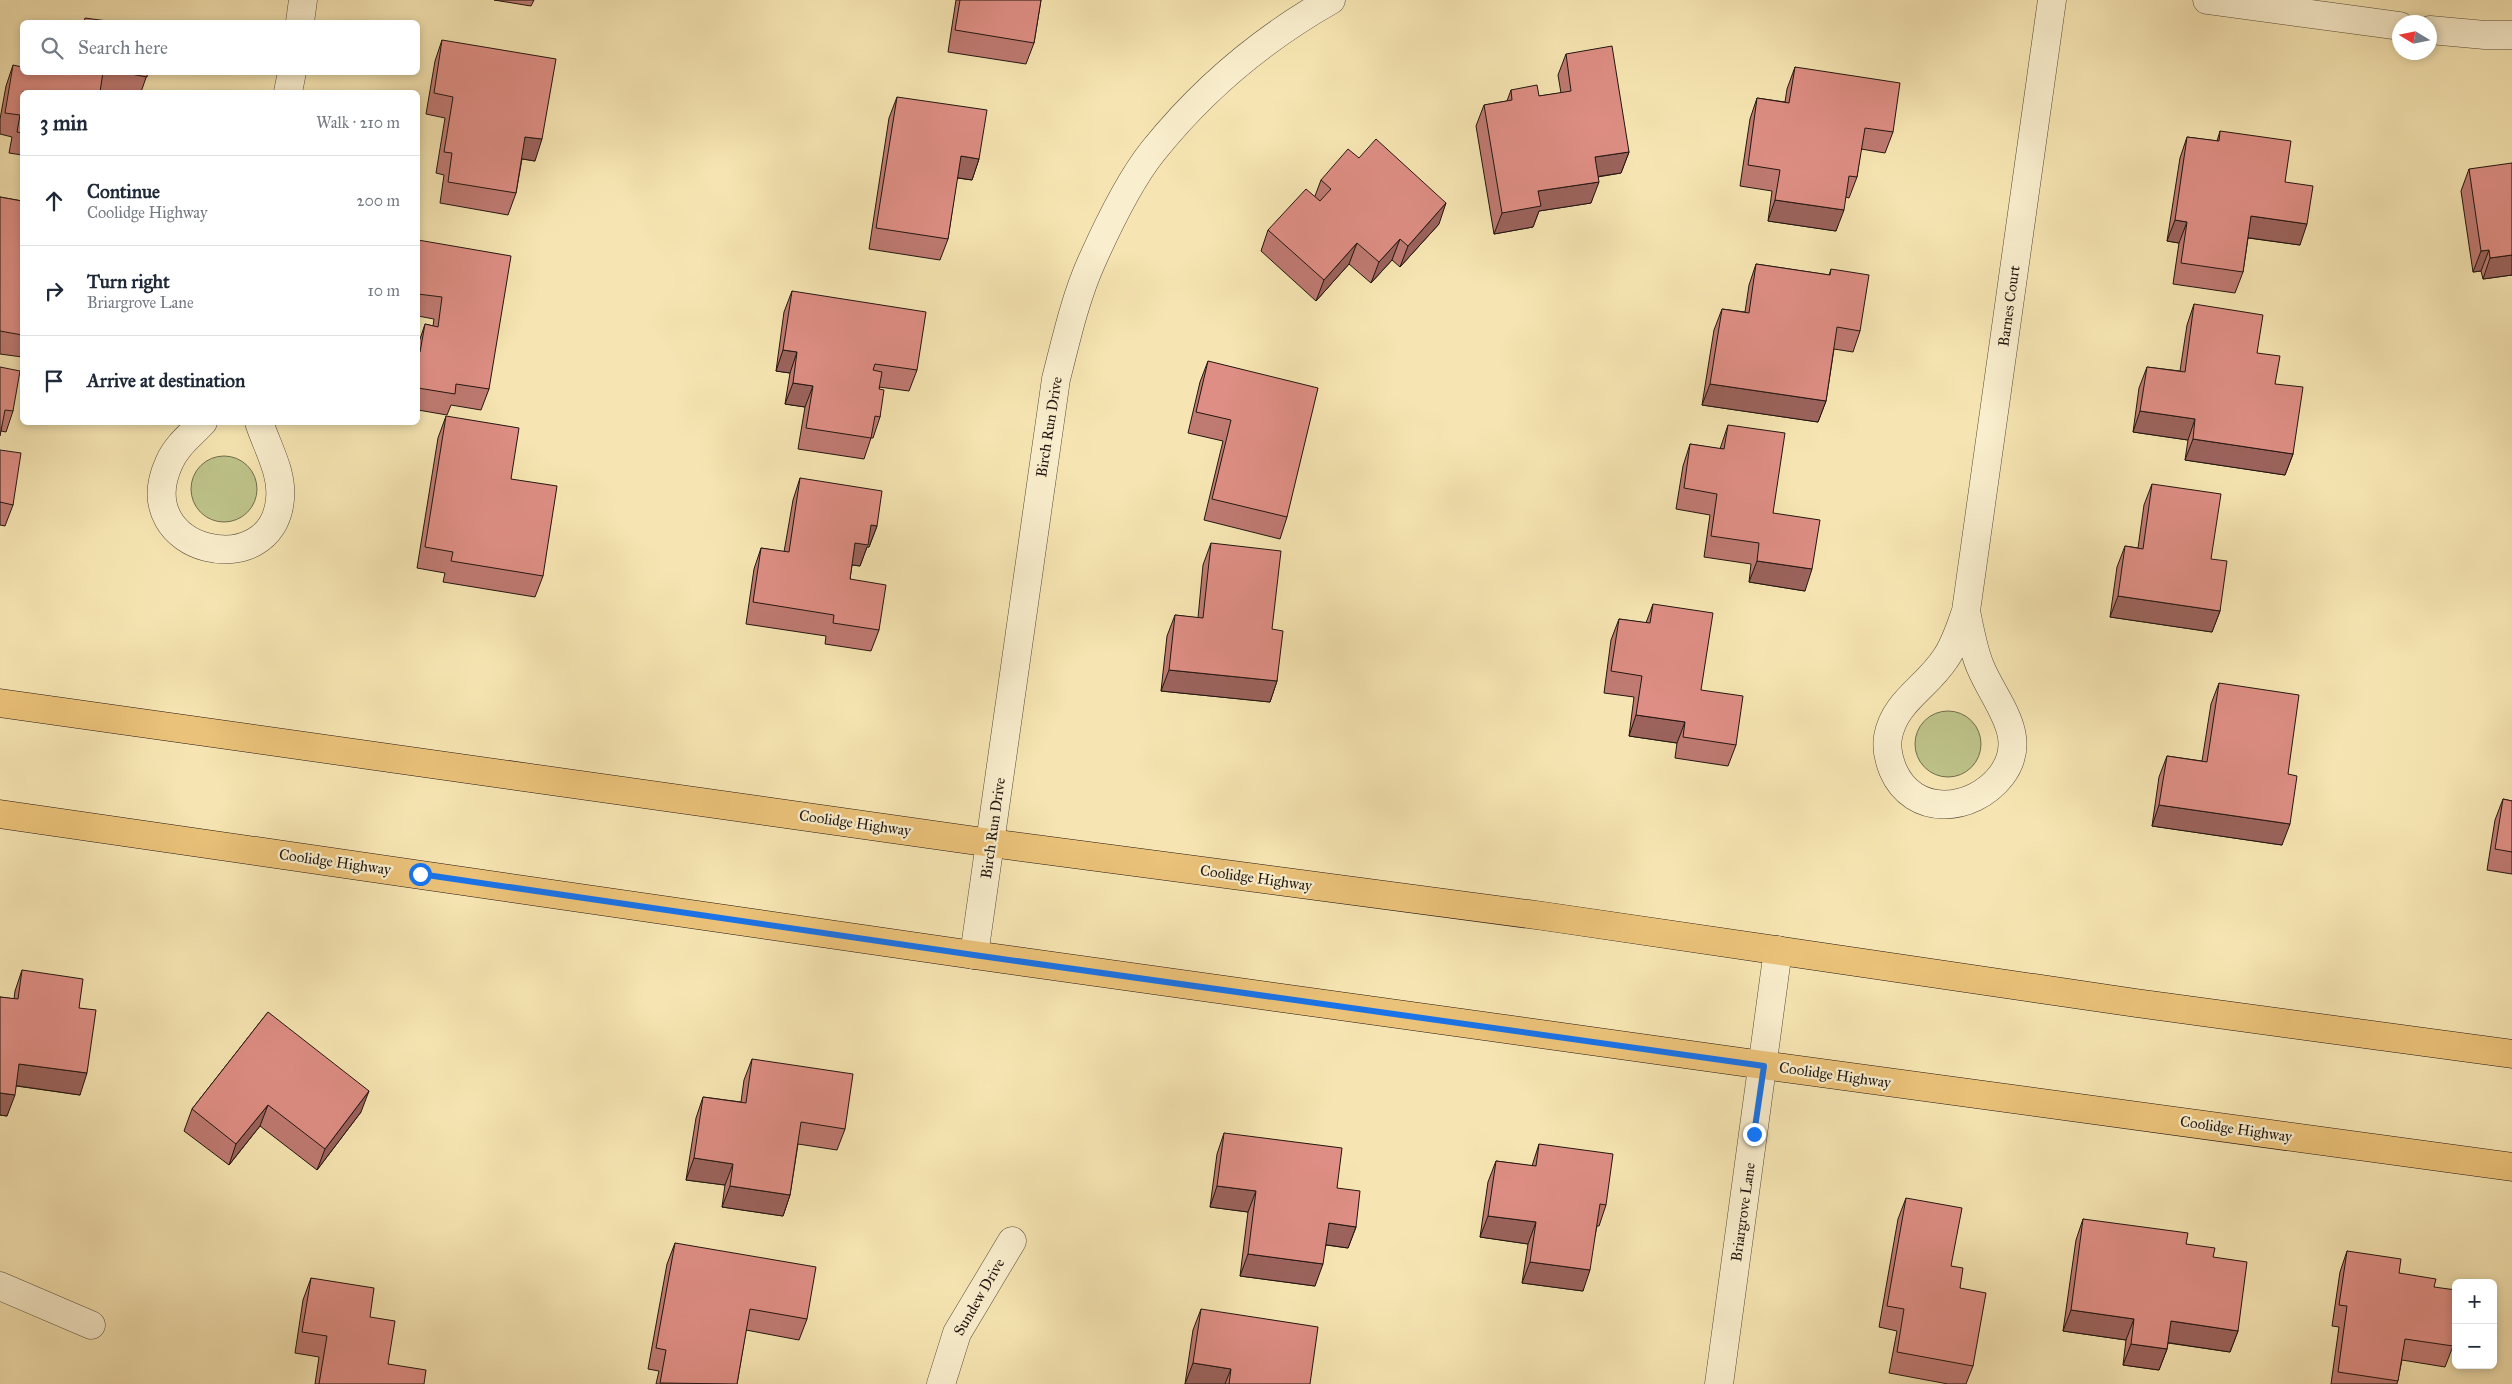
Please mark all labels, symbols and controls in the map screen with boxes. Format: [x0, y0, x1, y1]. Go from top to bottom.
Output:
north arrow [2392, 15, 2437, 60]
search box [20, 20, 420, 75]
icon: search [38, 34, 66, 62]
text: Search here [78, 36, 168, 59]
text: 3 min [40, 110, 88, 136]
text: Walk · 210 m [316, 113, 400, 132]
text: Continue [87, 180, 160, 203]
icon: ahead [40, 187, 68, 215]
text: 200 m [357, 191, 400, 210]
text: Coolidge Highway [87, 203, 207, 222]
street label: Barnes Court [1994, 264, 2024, 348]
text: Turn right [87, 270, 170, 293]
icon: right [40, 277, 68, 305]
text: 10 m [368, 281, 400, 300]
text: Briargrove Lane [87, 293, 194, 312]
icon: arrive [40, 367, 68, 395]
text: Arrive at destination [87, 369, 245, 392]
street label: Birch Run Drive [1032, 375, 1066, 479]
street label: Birch Run Drive [977, 776, 1009, 880]
street label: Coolidge Highway [798, 806, 913, 840]
street label: Coolidge Highway [278, 845, 393, 879]
street label: Coolidge Highway [1199, 861, 1314, 895]
route start [409, 863, 432, 886]
street label: Coolidge Highway [1778, 1058, 1893, 1092]
street label: Coolidge Highway [2179, 1112, 2294, 1146]
route end [1743, 1123, 1766, 1146]
street label: Briargrove Lane [1727, 1161, 1759, 1263]
street label: Sundew Drive [950, 1255, 1008, 1339]
map controls [2452, 1279, 2497, 1369]
button: + [2452, 1279, 2497, 1324]
button: − [2452, 1324, 2497, 1369]

